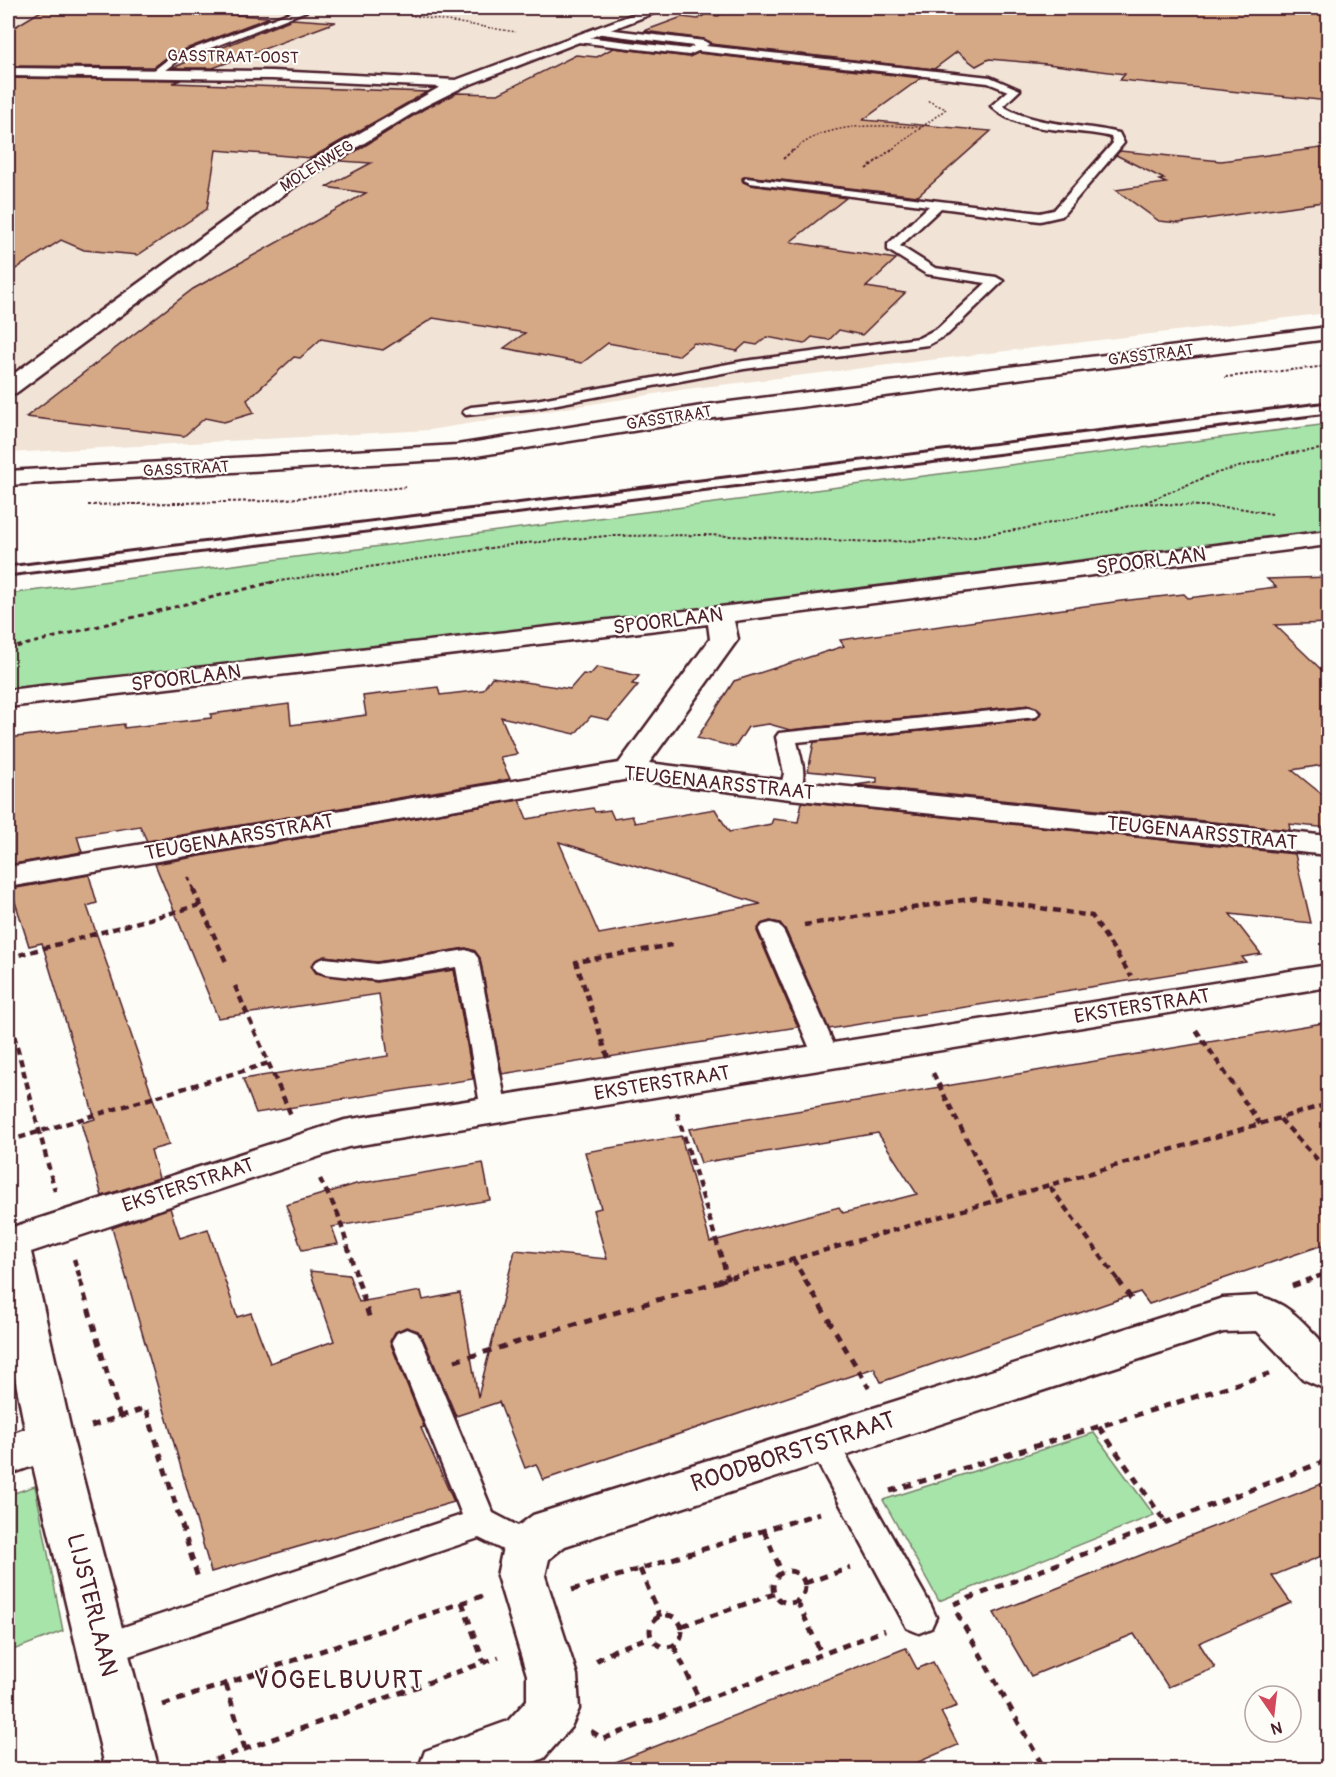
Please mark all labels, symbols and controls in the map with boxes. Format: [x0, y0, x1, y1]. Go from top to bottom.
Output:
street label: GASSTRAAT-OOST [167, 46, 299, 68]
street label: MOLENWEG [277, 136, 357, 196]
street label: GASSTRAAT [1107, 340, 1195, 370]
street label: GASSTRAAT [625, 401, 713, 435]
street label: GASSTRAAT [142, 457, 230, 481]
street label: SPOORLAAN [1095, 542, 1207, 580]
street label: SPOORLAAN [612, 602, 724, 640]
street label: SPOORLAAN [130, 659, 242, 697]
street label: TEUGENAARSSTRAAT [623, 761, 815, 805]
street label: TEUGENAARSSTRAAT [143, 808, 335, 866]
street label: TEUGENAARSSTRAAT [1106, 811, 1298, 855]
street label: EKSTERSTRAAT [1072, 983, 1212, 1029]
street label: EKSTERSTRAAT [592, 1060, 732, 1106]
street label: EKSTERSTRAAT [119, 1152, 257, 1218]
street label: ROODBORSTSTRAAT [687, 1405, 899, 1499]
street label: LIJSTERLAAN [60, 1530, 124, 1680]
district label: VOGELBUURT [253, 1664, 425, 1696]
north arrow [1243, 1684, 1303, 1744]
text: N [1269, 1717, 1284, 1739]

